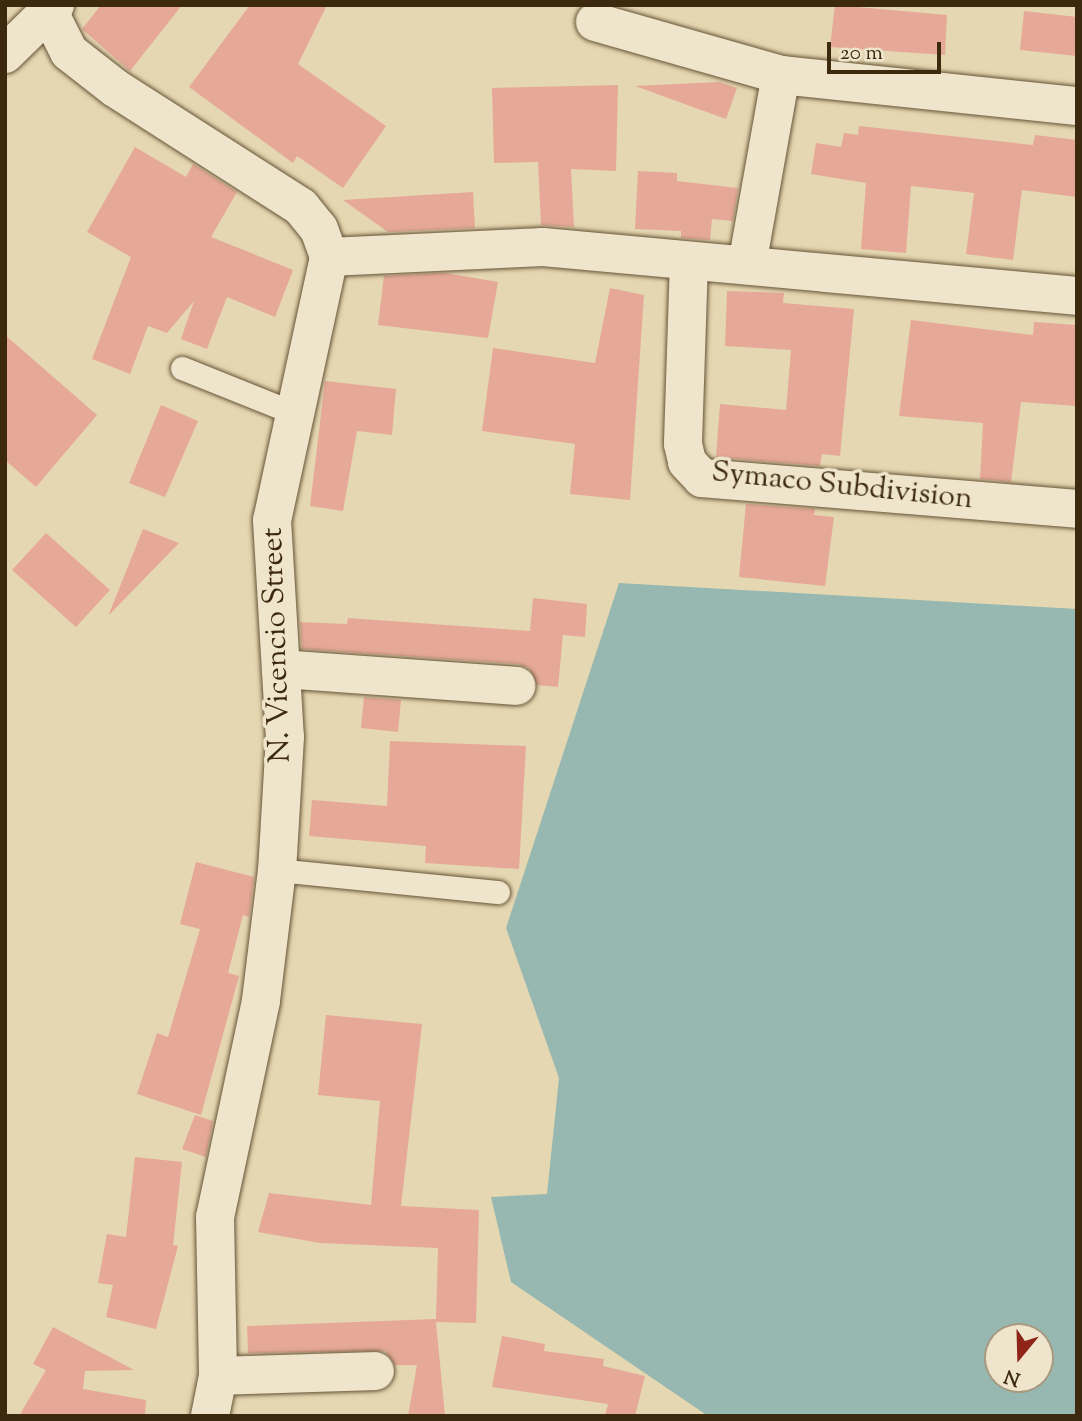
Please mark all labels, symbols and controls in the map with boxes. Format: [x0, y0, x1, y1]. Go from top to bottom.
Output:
scale bar [830, 28, 944, 72]
text: 20 m [840, 39, 883, 69]
street label: Symaco Subdivision [710, 455, 974, 519]
street label: N. Vicencio Street [256, 527, 300, 763]
north arrow [984, 1323, 1054, 1393]
text: N [1001, 1361, 1024, 1392]

